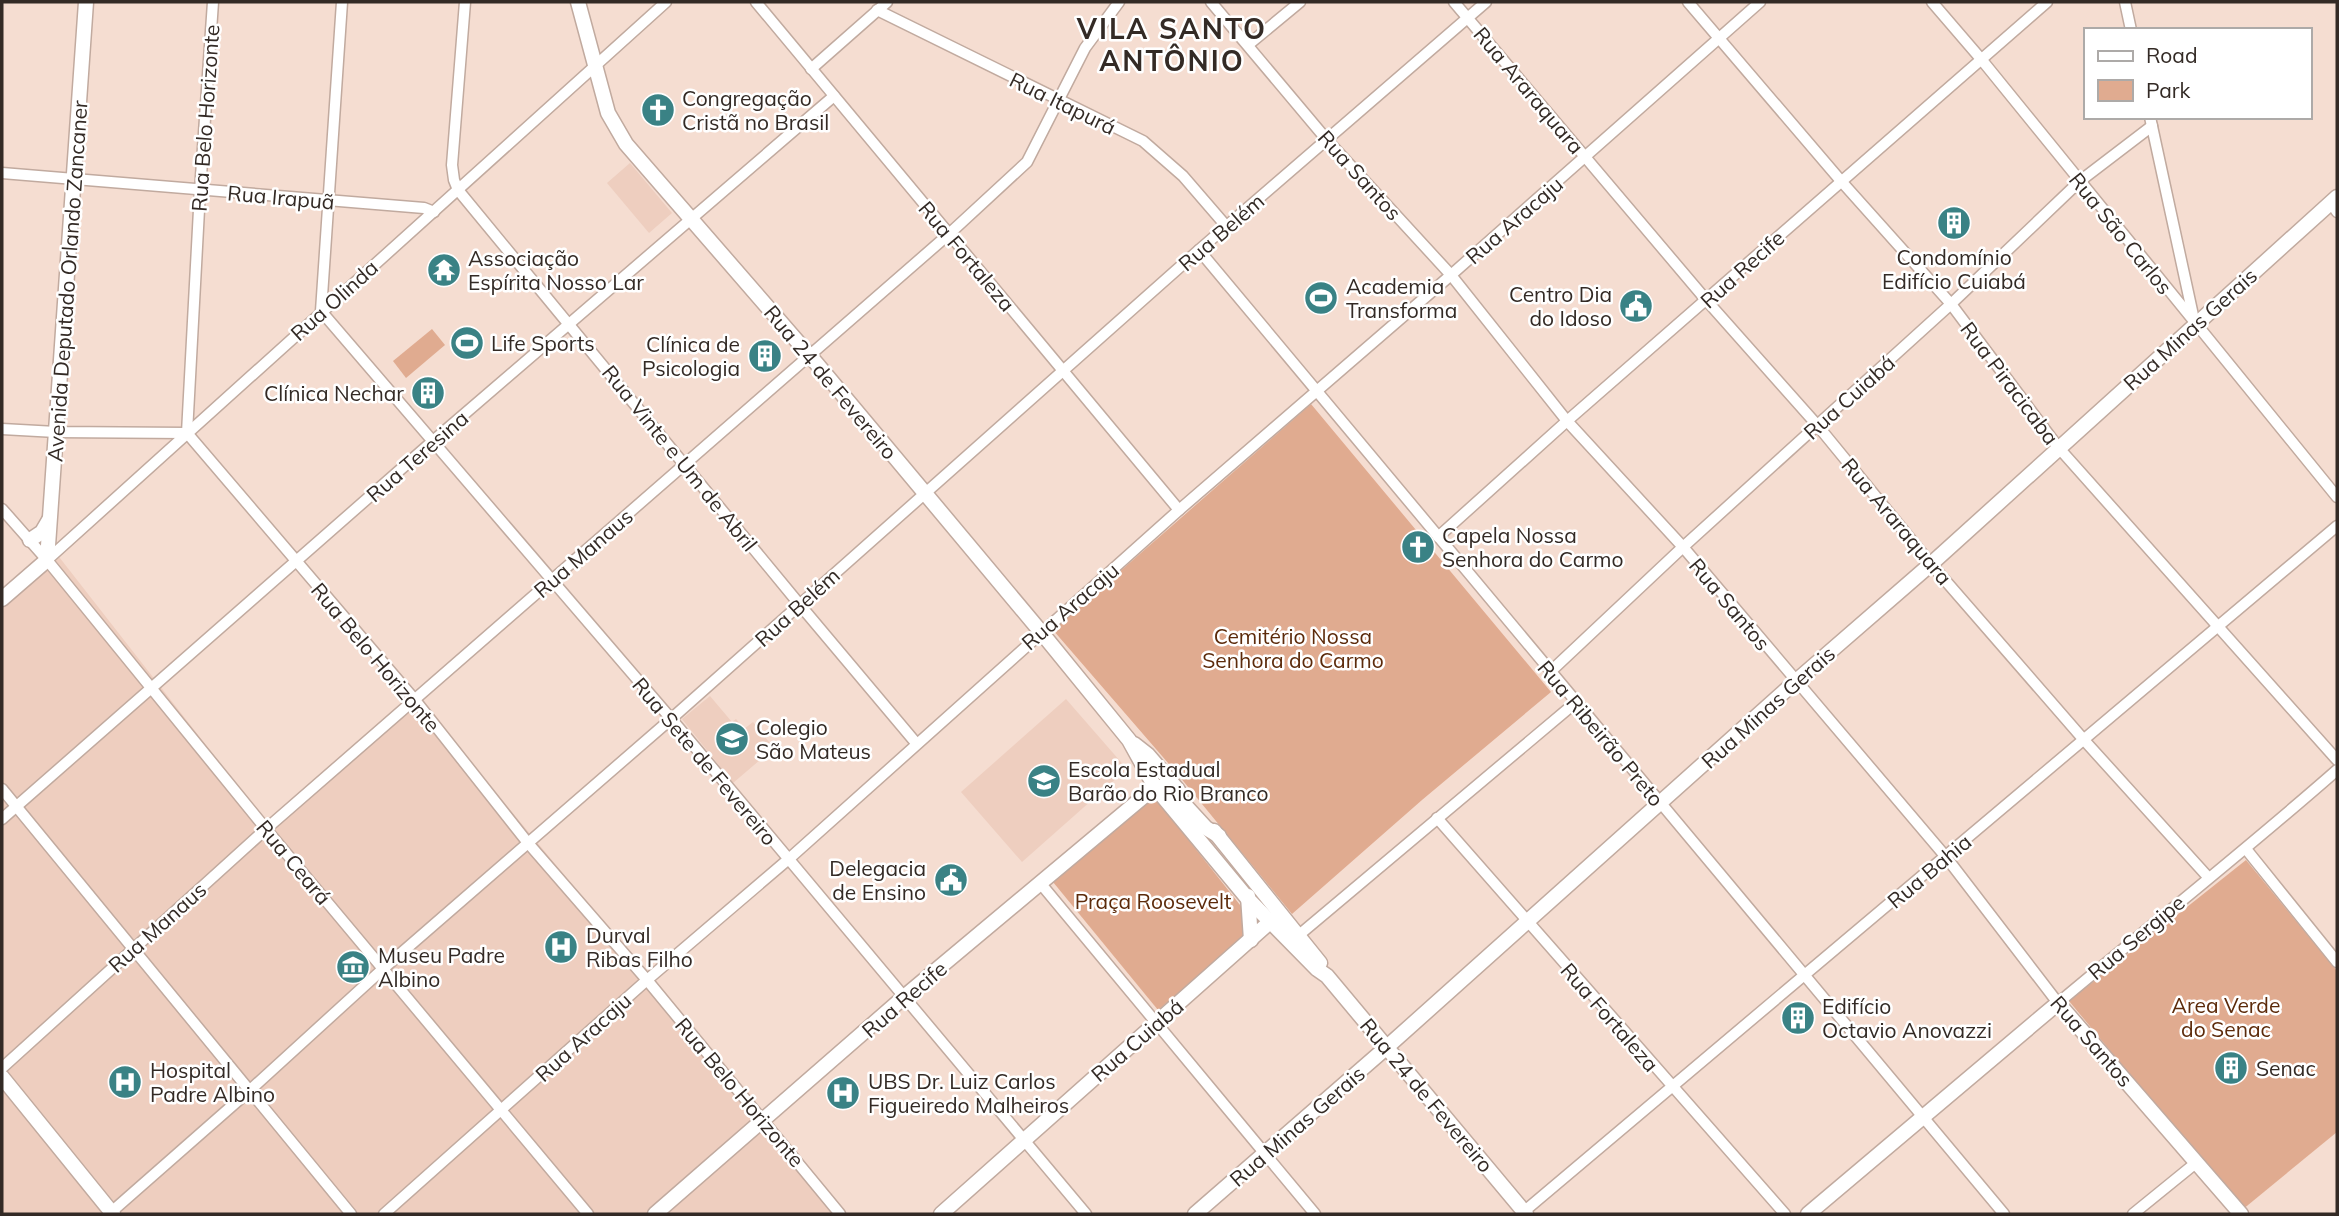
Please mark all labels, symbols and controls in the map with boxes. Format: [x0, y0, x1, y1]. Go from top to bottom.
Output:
district label: VILA SANTO ANTÔNIO [1076, 11, 1267, 78]
street label: Rua Araraquara [1468, 21, 1590, 159]
street label: Rua Belo Horizonte [186, 24, 224, 212]
legend [2084, 28, 2311, 119]
text: Road [2146, 42, 2197, 68]
street label: Rua Itapurá [1006, 66, 1120, 140]
text: Park [2146, 77, 2190, 103]
place label: Congregação Cristã no Brasil [682, 85, 829, 135]
church icon: Congregação Cristã no Brasil [639, 91, 677, 129]
street label: Avenida Deputado Orlando Zancaner [41, 99, 93, 463]
street label: Rua Santos [1313, 125, 1407, 225]
street label: Rua São Carlos [2064, 167, 2178, 299]
street label: Rua Aracaju [1460, 171, 1568, 269]
street label: Rua Irapuã [226, 179, 336, 215]
street label: Rua Belém [1173, 188, 1269, 276]
street label: Rua Fortaleza [913, 196, 1021, 316]
building icon: Condomínio Edifício Cuiabá [1935, 204, 1973, 242]
street label: Rua Recife [1695, 225, 1789, 313]
place label: Condomínio Edifício Cuiabá [1882, 244, 2026, 294]
place label: Associação Espírita Nosso Lar [468, 245, 644, 295]
temple icon: Associação Espírita Nosso Lar [425, 251, 463, 289]
street label: Rua Olinda [285, 254, 383, 346]
street label: Rua Minas Gerais [2118, 262, 2262, 396]
place label: Academia Transforma [1346, 273, 1457, 323]
sports icon: Academia Transforma [1302, 279, 1340, 317]
place label: Centro Dia do Idoso [1509, 281, 1612, 331]
public building icon: Centro Dia do Idoso [1617, 287, 1655, 325]
street label: Rua 24 de Fevereiro [759, 300, 903, 464]
street label: Rua Piracicaba [1955, 316, 2065, 450]
sports icon: Life Sports [448, 324, 486, 362]
place label: Life Sports [491, 330, 595, 356]
place label: Clínica de Psicologia [642, 331, 740, 381]
building icon: Clínica de Psicologia [746, 337, 784, 375]
street label: Rua Cuiabá [1798, 349, 1900, 445]
street label: Rua Vinte e Um de Abril [597, 360, 763, 556]
building icon: Clínica Nechar [409, 374, 447, 412]
place label: Clínica Nechar [264, 380, 404, 406]
street label: Rua Teresina [361, 405, 473, 507]
street label: Rua Araraquara [1836, 452, 1958, 590]
street label: Rua Manaus [528, 503, 638, 603]
place label: Capela Nossa Senhora do Carmo [1442, 522, 1623, 572]
church icon: Capela Nossa Senhora do Carmo [1399, 528, 1437, 566]
street label: Rua Santos [1684, 553, 1776, 655]
street label: Rua Aracaju [1016, 557, 1124, 655]
street label: Rua Belém [749, 562, 845, 652]
street label: Rua Belo Horizonte [306, 577, 446, 737]
park label: Cemitério Nossa Senhora do Carmo [1202, 623, 1384, 673]
street label: Rua Minas Gerais [1696, 640, 1840, 774]
street label: Rua Ribeirão Preto [1532, 655, 1670, 811]
street label: Rua Sete de Fevereiro [627, 672, 783, 850]
place label: Colegio São Mateus [756, 714, 871, 764]
school or university icon: Colegio São Mateus [713, 720, 751, 758]
place label: Escola Estadual Barão do Rio Branco [1068, 756, 1269, 806]
school or university icon: Escola Estadual Barão do Rio Branco [1025, 762, 1063, 800]
street label: Rua Ceará [251, 814, 337, 910]
street label: Rua Bahia [1882, 828, 1976, 914]
place label: Delegacia de Ensino [829, 855, 926, 905]
public building icon: Delegacia de Ensino [932, 861, 970, 899]
street label: Rua Manaus [103, 876, 211, 978]
park label: Praça Roosevelt [1075, 888, 1231, 914]
street label: Rua Sergipe [2082, 889, 2190, 985]
place label: Durval Ribas Filho [586, 922, 693, 972]
hospital icon: Durval Ribas Filho [542, 928, 580, 966]
place label: Museu Padre Albino [378, 942, 505, 992]
museum icon: Museu Padre Albino [334, 948, 372, 986]
street label: Rua Recife [856, 955, 952, 1043]
street label: Rua Fortaleza [1556, 957, 1664, 1077]
street label: Rua Aracaju [530, 987, 636, 1087]
street label: Rua Santos [2045, 990, 2139, 1092]
park label: Area Verde do Senac [2172, 992, 2280, 1042]
street label: Rua Cuiabá [1086, 993, 1188, 1087]
place label: Edifício Octavio Anovazzi [1822, 993, 1992, 1043]
building icon: Edifício Octavio Anovazzi [1779, 999, 1817, 1037]
street label: Rua Belo Horizonte [670, 1012, 810, 1172]
street label: Rua 24 de Fevereiro [1355, 1013, 1499, 1177]
building icon: Senac [2212, 1049, 2250, 1087]
place label: Senac [2256, 1055, 2316, 1081]
place label: Hospital Padre Albino [150, 1057, 275, 1107]
street label: Rua Minas Gerais [1224, 1060, 1370, 1192]
hospital icon: Hospital Padre Albino [106, 1063, 144, 1101]
place label: UBS Dr. Luiz Carlos Figueiredo Malheiros [868, 1068, 1069, 1118]
hospital icon: UBS Dr. Luiz Carlos Figueiredo Malheiros [824, 1074, 862, 1112]

